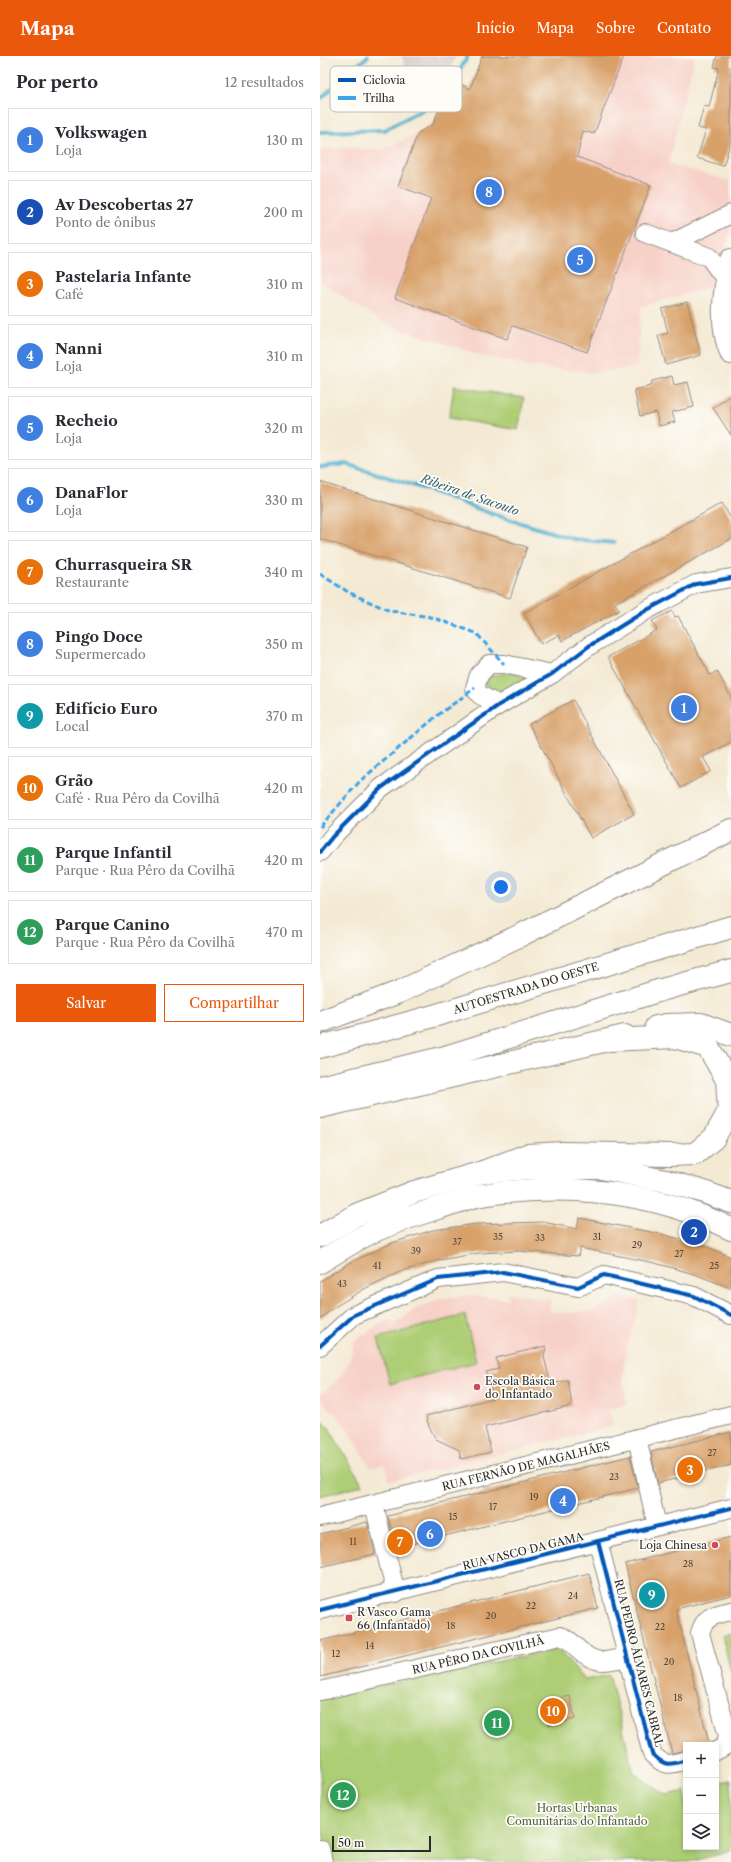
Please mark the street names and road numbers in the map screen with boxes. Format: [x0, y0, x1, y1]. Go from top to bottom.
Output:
street label: AUTOESTRADA DO OESTE [451, 959, 601, 1017]
street label: RUA FERNÃO DE MAGALHÃES [441, 1438, 611, 1494]
street label: RUA VASCO DA GAMA [461, 1529, 586, 1573]
street label: RUA PEDRO ÁLVARES CABRAL [611, 1578, 667, 1749]
street label: RUA PÊRO DA COVILHÃ [411, 1633, 546, 1677]

